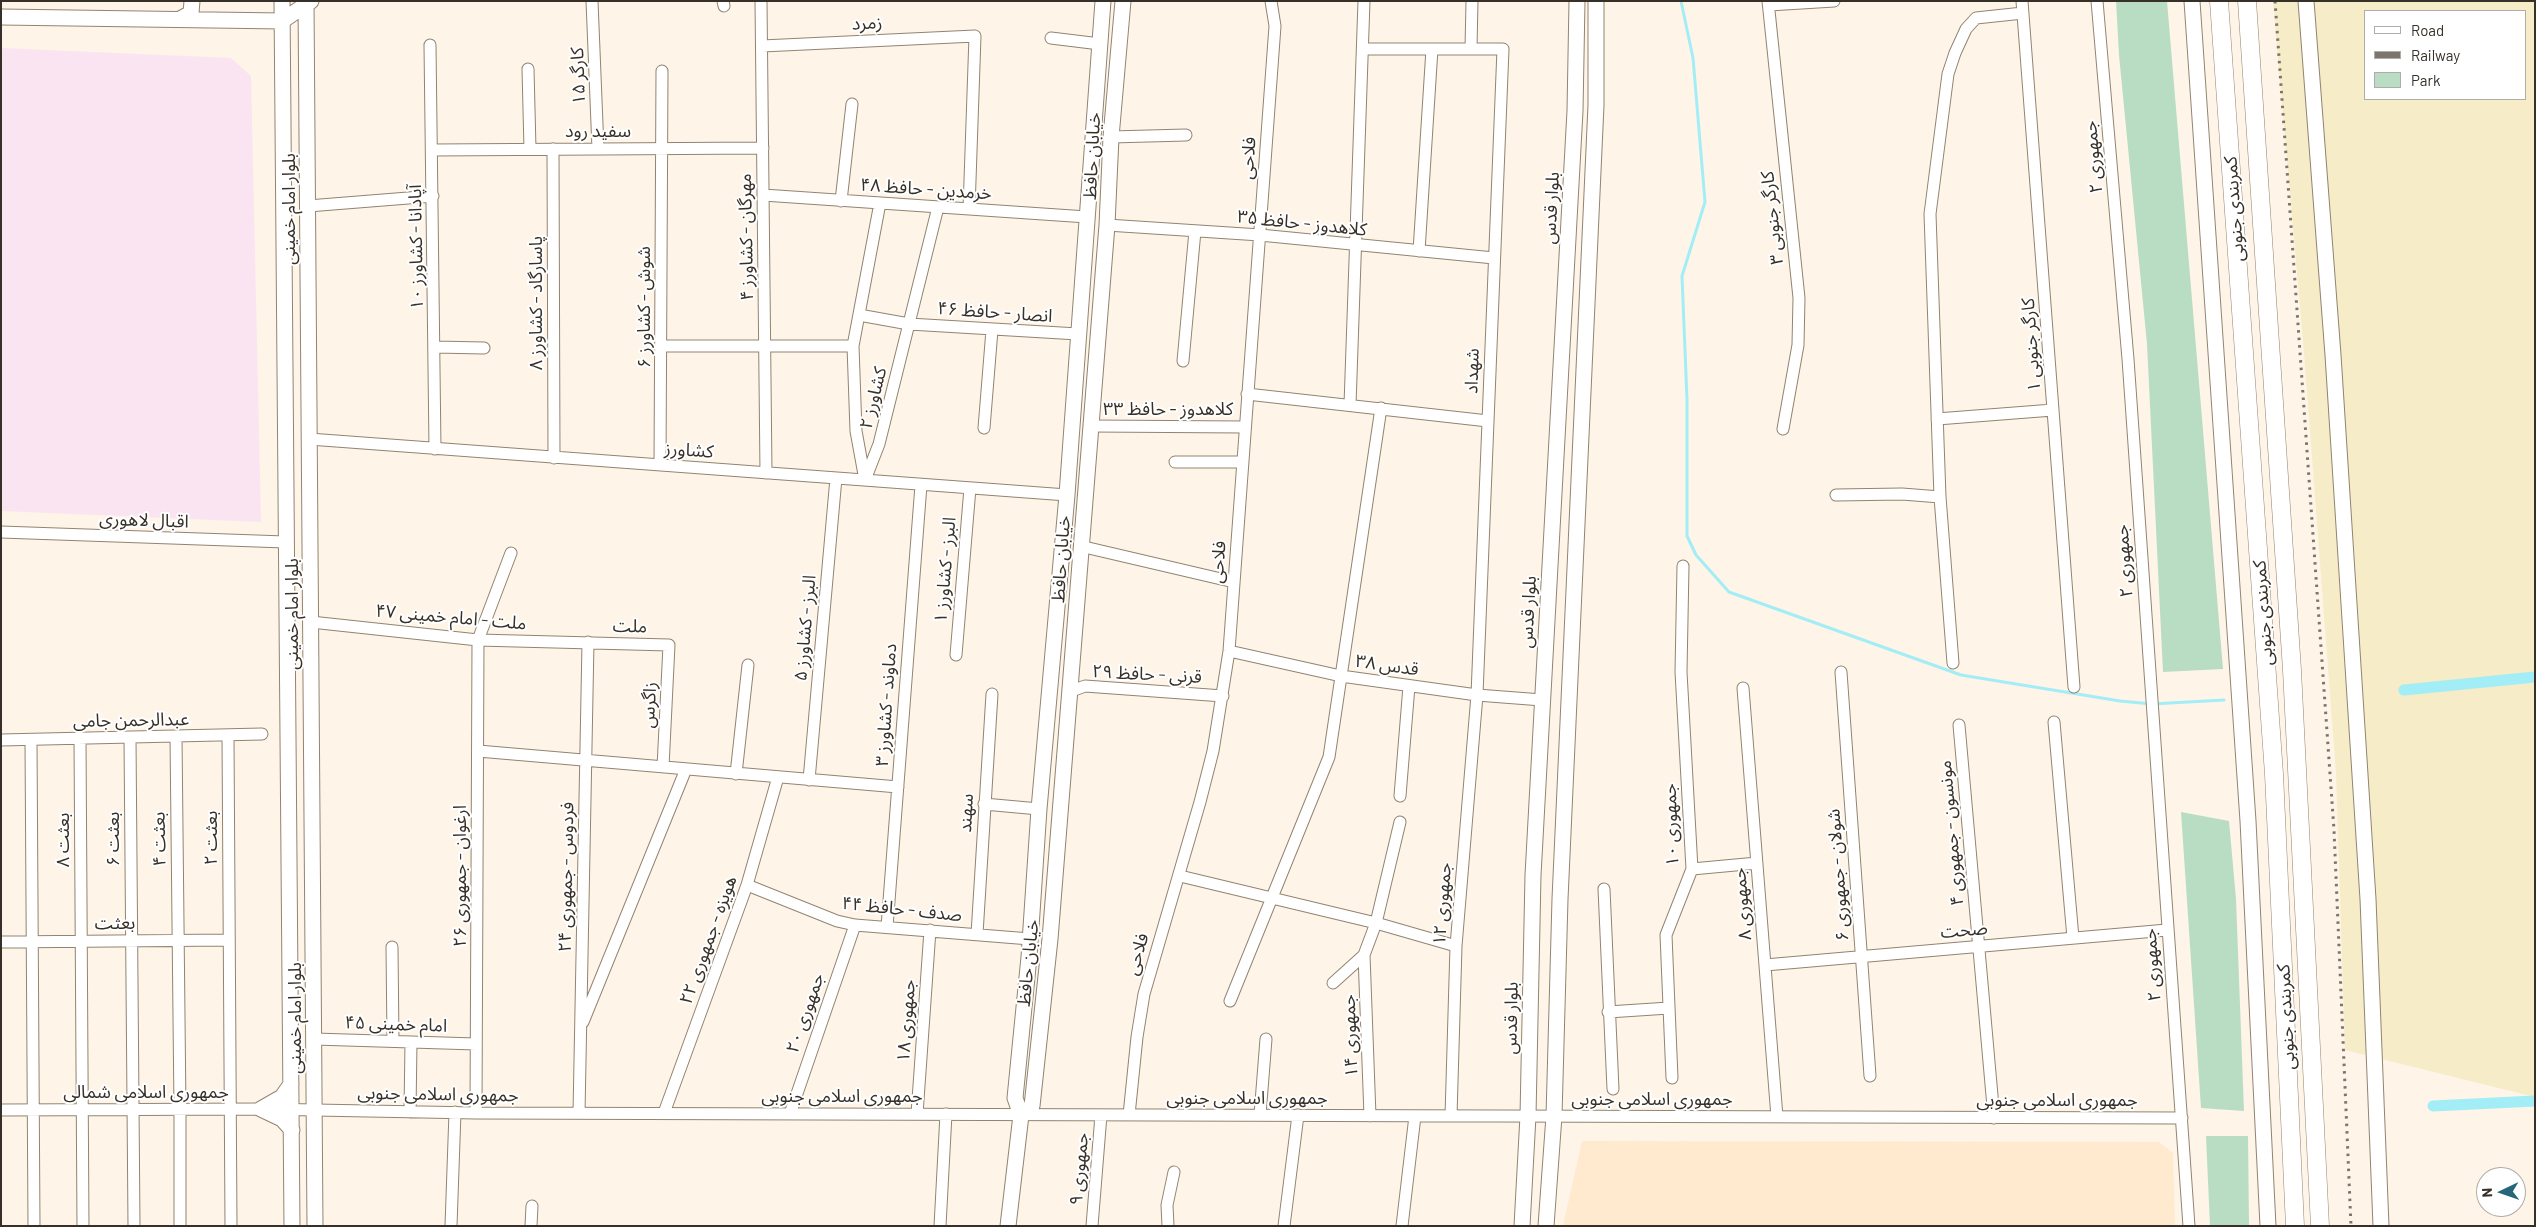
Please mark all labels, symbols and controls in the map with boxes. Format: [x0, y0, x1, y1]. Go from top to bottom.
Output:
legend [2364, 10, 2526, 100]
street label: زمرد [851, 11, 883, 35]
text: Road [2411, 21, 2444, 39]
text: Railway [2411, 46, 2460, 64]
street label: کارگر ۱۵ [566, 47, 590, 105]
text: Park [2411, 71, 2440, 89]
street label: خیابان حافظ [1079, 112, 1105, 200]
street label: سفید رود [565, 120, 631, 142]
street label: جمهوری ۲ [2079, 120, 2107, 194]
street label: فلاحی [1236, 136, 1260, 180]
street label: بلوار امام خمینی [278, 153, 300, 265]
street label: کمربندی جنوبی [2220, 156, 2248, 262]
street label: کارگر جنوبی ۳ [1756, 170, 1788, 266]
street label: بلوار قدس [1538, 171, 1564, 245]
street label: مهرگان - کشاورز ۴ [734, 173, 758, 301]
street label: خرمدین - حافظ ۴۸ [859, 174, 993, 204]
street label: آپادانا - کشاورز ۱۰ [404, 184, 428, 310]
street label: کلاهدوز - حافظ ۳۵ [1236, 205, 1368, 241]
street label: پاسارگاد - کشاورز ۸ [525, 236, 547, 370]
street label: شوش - کشاورز ۶ [633, 246, 655, 368]
street label: انصار - حافظ ۴۶ [937, 297, 1053, 327]
street label: کارگر جنوبی ۱ [2017, 297, 2045, 393]
street label: شهداد [1460, 348, 1484, 394]
street label: کشاورز ۲ [855, 365, 891, 431]
street label: کلاهدوز - حافظ ۳۳ [1103, 398, 1233, 420]
street label: کشاورز [664, 438, 714, 462]
street label: اقبال لاهوری [99, 508, 189, 532]
street label: خیابان حافظ [1047, 515, 1075, 603]
street label: البرز - کشاورز ۱ [930, 516, 960, 624]
street label: جمهوری ۲ [2111, 524, 2137, 598]
street label: فلاحی [1206, 540, 1230, 584]
street label: بلوار امام خمینی [281, 558, 303, 670]
street label: کمربندی جنوبی [2249, 560, 2277, 666]
street label: البرز - کشاورز ۵ [790, 574, 820, 682]
street label: بلوار قدس [1515, 575, 1541, 649]
street label: ملت - امام خمینی ۴۷ [375, 600, 527, 634]
street label: ملت [612, 615, 648, 637]
street label: دماوند - کشاورز ۳ [871, 643, 901, 767]
street label: قدس ۳۸ [1354, 650, 1420, 680]
street label: قرنی - حافظ ۲۹ [1091, 660, 1203, 688]
street label: زاگرس [637, 681, 661, 729]
street label: عبدالرحمن جامی [73, 708, 189, 732]
street label: مونسون - جمهوری ۴ [1934, 759, 1968, 907]
street label: جمهوری ۱۰ [1659, 783, 1683, 867]
street label: سهند [954, 793, 978, 833]
street label: فردوس - جمهوری ۲۴ [554, 802, 578, 952]
street label: ارغوان - جمهوری ۲۶ [449, 805, 471, 947]
street label: شولان - جمهوری ۶ [1823, 808, 1853, 942]
street label: بعثت ۲ [200, 811, 222, 865]
street label: بعثت ۶ [102, 812, 124, 866]
street label: بعثت ۴ [148, 812, 170, 866]
street label: بعثت ۸ [52, 813, 74, 867]
street label: جمهوری ۱۲ [1428, 862, 1456, 946]
street label: جمهوری ۸ [1728, 867, 1756, 941]
street label: هویزه - جمهوری ۲۲ [675, 873, 741, 1007]
street label: صدف - حافظ ۴۴ [841, 892, 963, 926]
street label: بعثت [95, 912, 135, 934]
street label: صحت [1939, 917, 1989, 943]
street label: خیابان حافظ [1013, 918, 1043, 1008]
street label: جمهوری ۲ [2139, 928, 2165, 1002]
street label: فلاحی [1121, 931, 1153, 977]
street label: بلوار امام خمینی [284, 962, 306, 1074]
street label: کمربندی جنوبی [2272, 964, 2300, 1070]
street label: جمهوری ۲۰ [781, 970, 829, 1056]
street label: جمهوری ۱۸ [892, 979, 920, 1063]
street label: بلوار قدس [1500, 982, 1522, 1054]
street label: جمهوری ۱۴ [1338, 994, 1362, 1078]
street label: امام خمینی ۴۵ [344, 1011, 448, 1037]
street label: جمهوری اسلامی شمالی [63, 1081, 229, 1103]
street label: جمهوری اسلامی جنوبی [357, 1082, 519, 1106]
street label: جمهوری اسلامی جنوبی [761, 1085, 923, 1107]
street label: جمهوری اسلامی جنوبی [1166, 1087, 1328, 1109]
street label: جمهوری اسلامی جنوبی [1571, 1088, 1733, 1110]
street label: جمهوری اسلامی جنوبی [1976, 1089, 2138, 1111]
street label: جمهوری ۹ [1065, 1132, 1093, 1206]
north arrow [2476, 1167, 2526, 1217]
text: N [2478, 1188, 2495, 1198]

